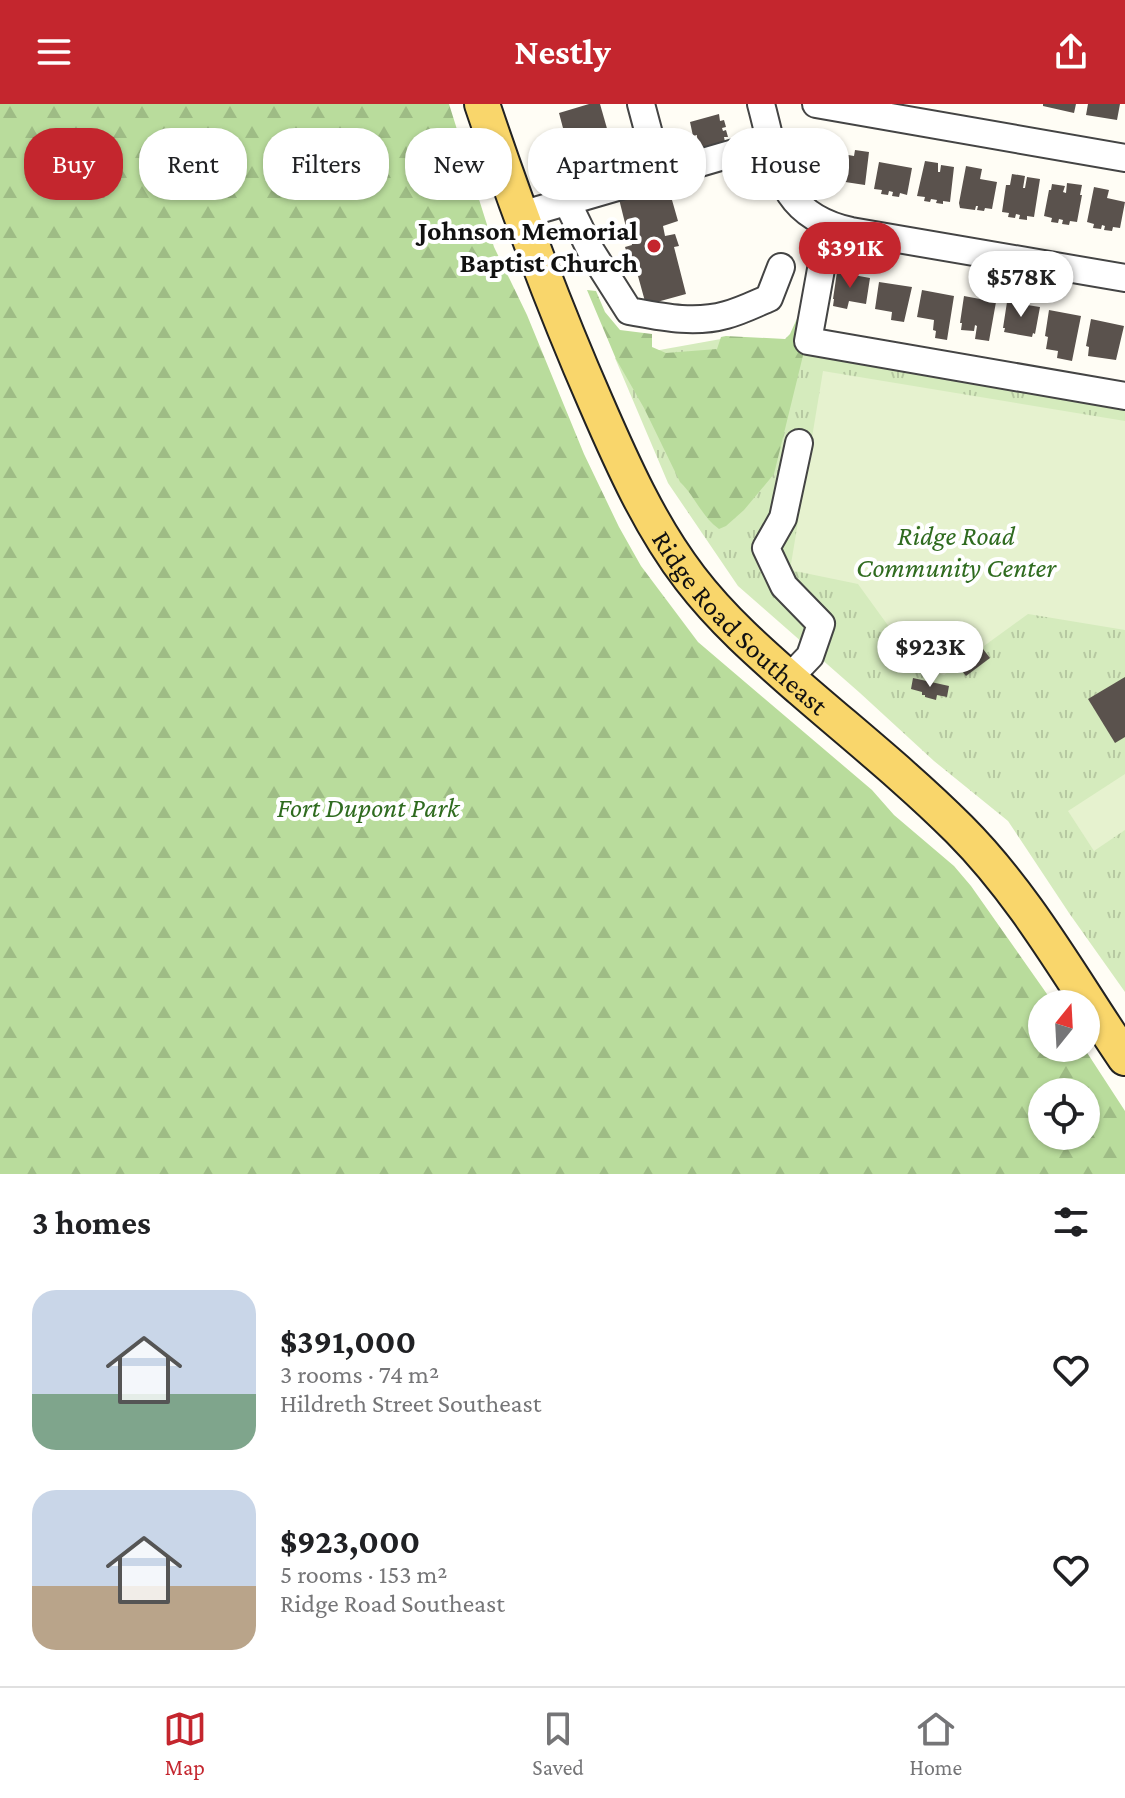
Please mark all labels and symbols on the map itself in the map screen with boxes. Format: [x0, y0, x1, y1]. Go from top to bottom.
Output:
place label: Johnson Memorial Baptist Church [415, 215, 638, 278]
pin: $391K [794, 222, 906, 290]
marker: Johnson Memorial Baptist Church [645, 237, 663, 255]
pin: $578K [965, 251, 1077, 319]
park label: Ridge Road Community Center [856, 520, 1057, 583]
street label: Ridge Road Southeast [646, 525, 835, 721]
pin: $923K [874, 621, 986, 689]
park label: Fort Dupont Park [277, 792, 461, 823]
north arrow [1028, 990, 1100, 1062]

